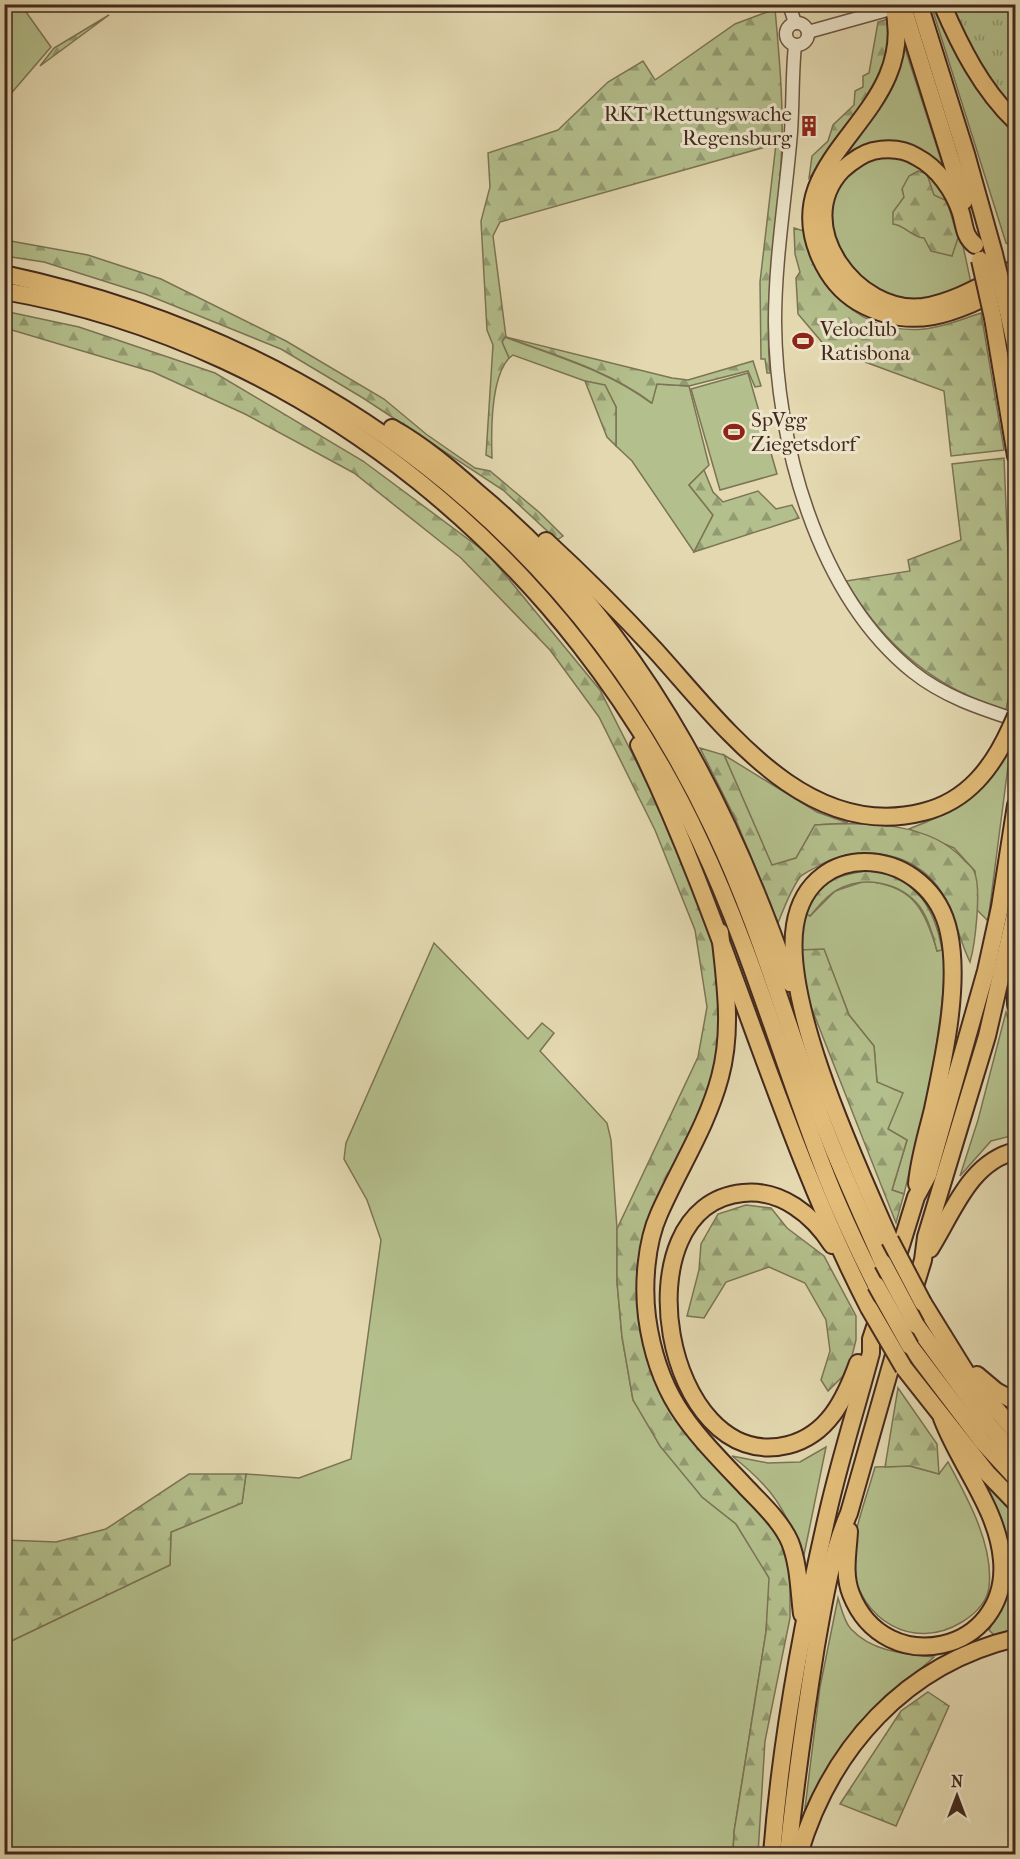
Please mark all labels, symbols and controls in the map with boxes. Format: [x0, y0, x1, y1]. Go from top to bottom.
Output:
place label: RKT Rettungswache Regensburg [604, 102, 793, 150]
building icon: RKT Rettungswache Regensburg [797, 114, 821, 138]
place label: Veloclub Ratisbona [819, 317, 910, 365]
sports icon: Veloclub Ratisbona [791, 329, 815, 353]
place label: SpVgg Ziegetsdorf [751, 408, 860, 456]
sports icon: SpVgg Ziegetsdorf [722, 420, 746, 444]
north arrow [927, 1766, 987, 1826]
text: N [951, 1772, 964, 1791]

